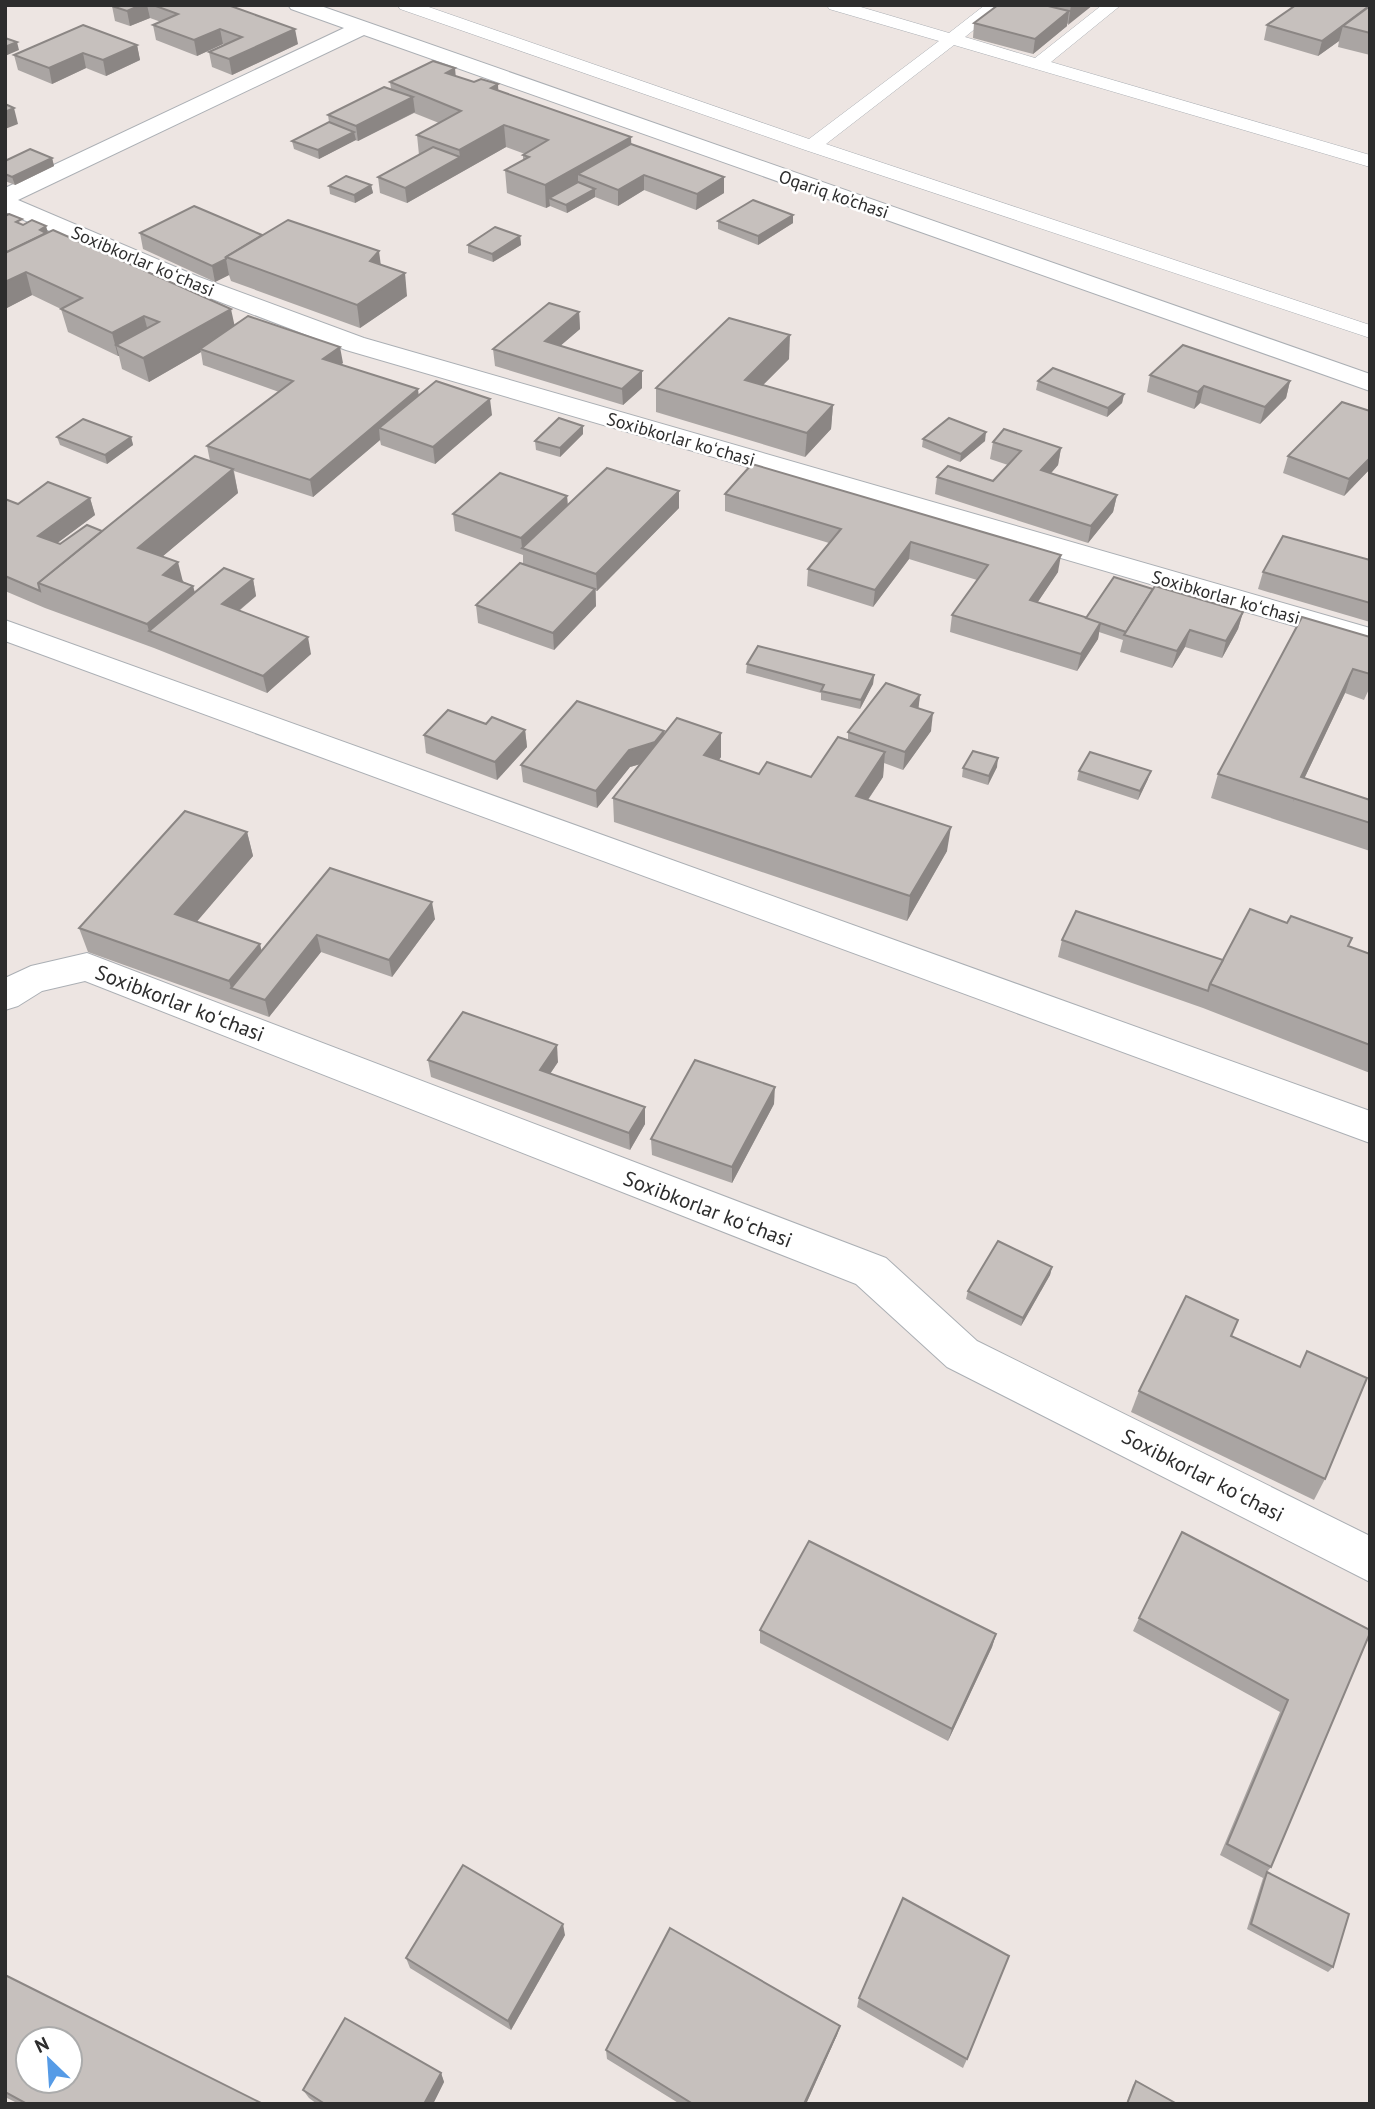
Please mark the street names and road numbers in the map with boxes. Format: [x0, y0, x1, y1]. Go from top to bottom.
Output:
street label: Oqariq ko'chasi [776, 164, 892, 224]
street label: Soxibkorlar koʻchasi [68, 220, 218, 302]
street label: Soxibkorlar koʻchasi [604, 407, 758, 471]
street label: Soxibkorlar koʻchasi [1149, 565, 1303, 629]
street label: Soxibkorlar koʻchasi [92, 958, 268, 1048]
street label: Soxibkorlar koʻchasi [620, 1164, 796, 1254]
street label: Soxibkorlar koʻchasi [1117, 1422, 1289, 1528]

